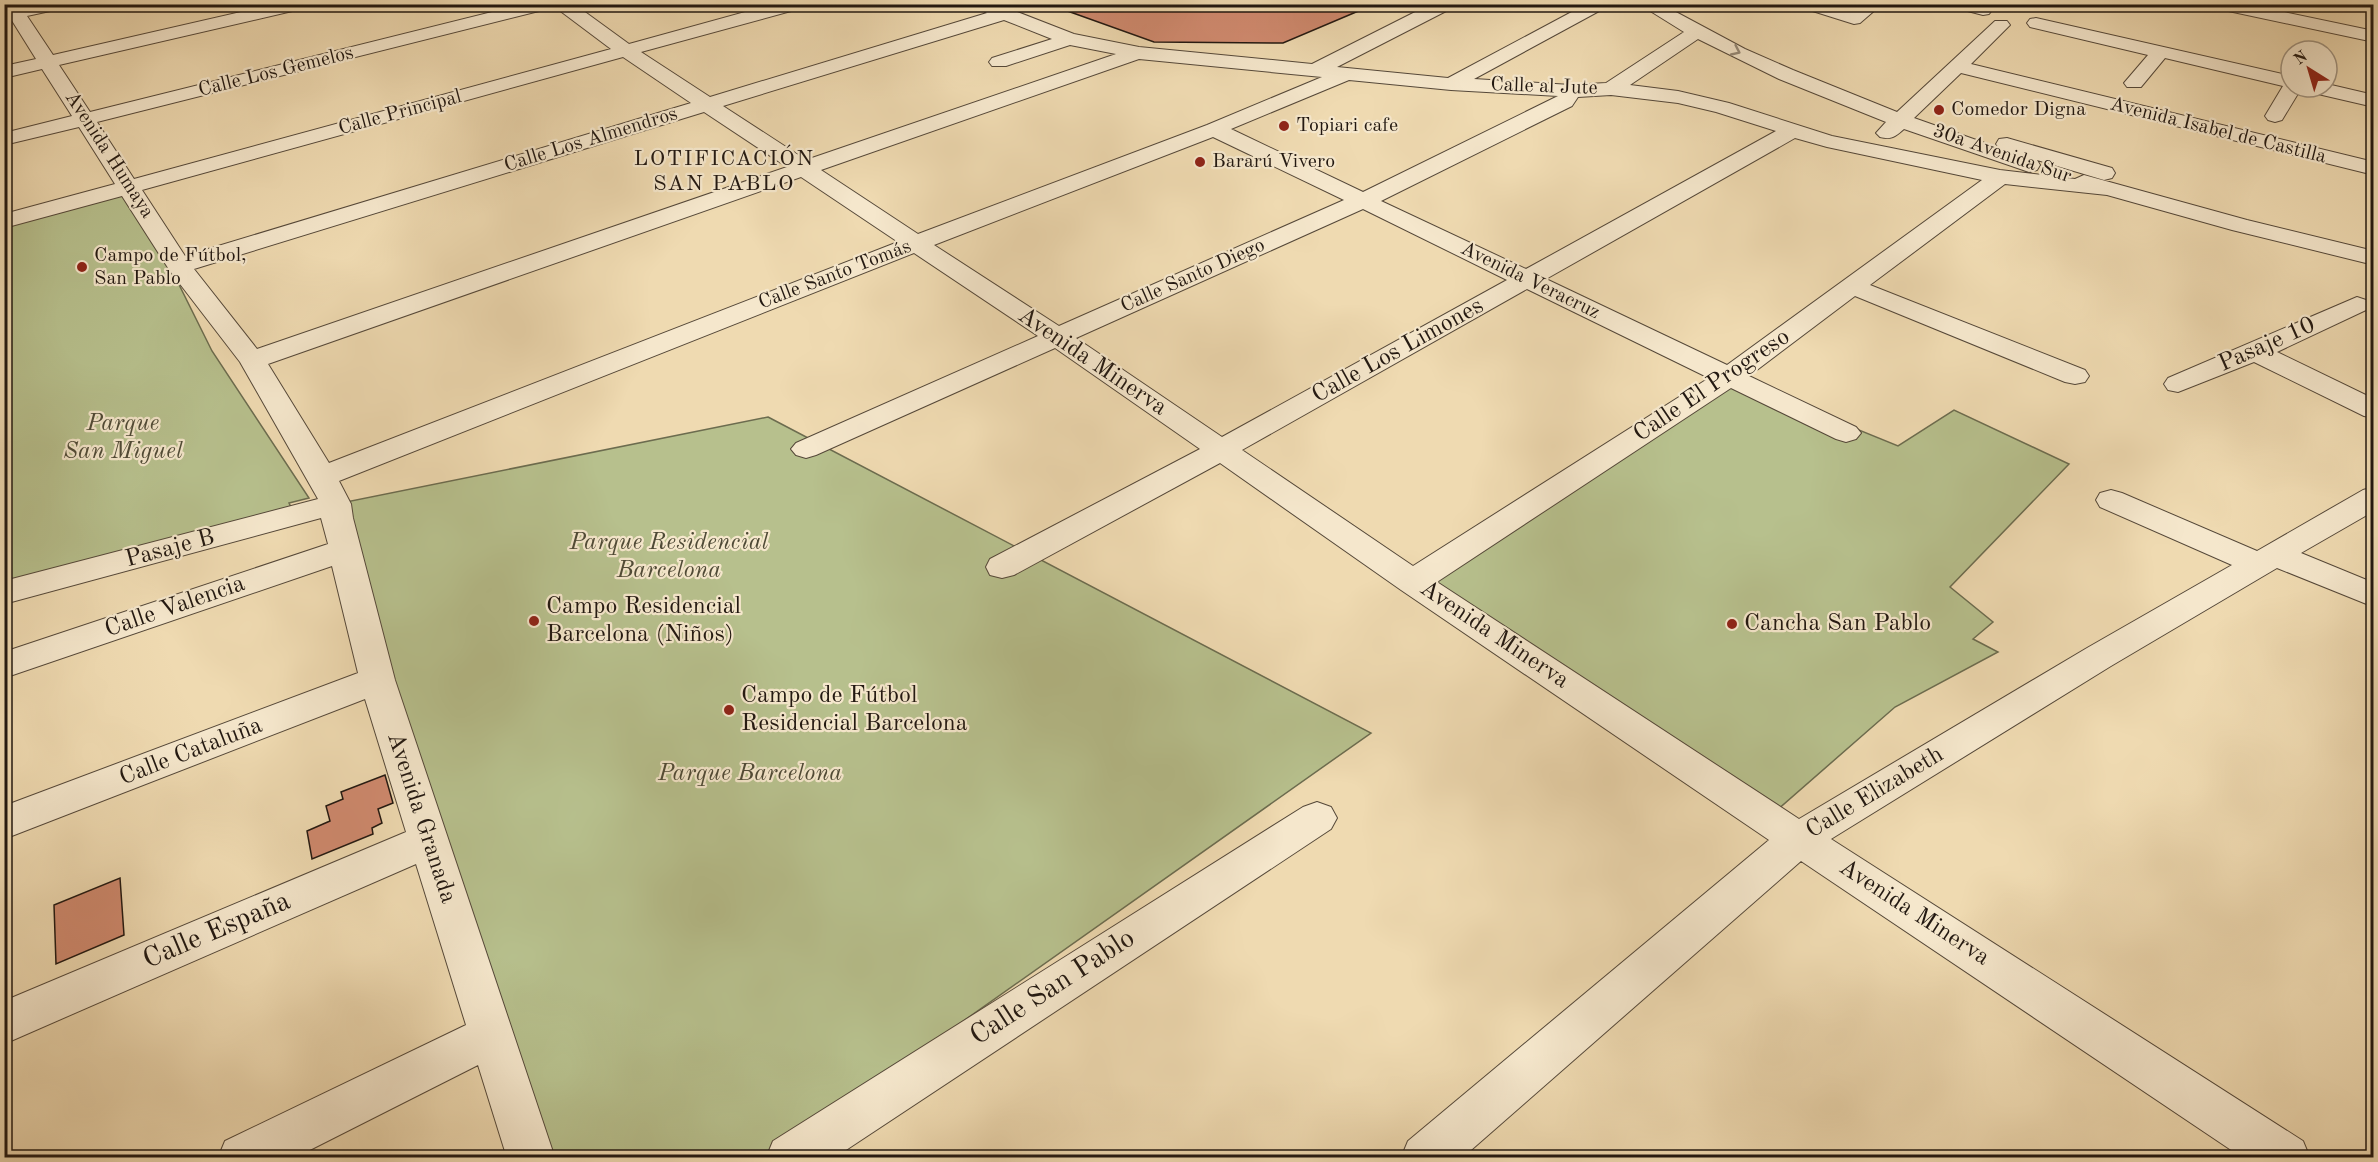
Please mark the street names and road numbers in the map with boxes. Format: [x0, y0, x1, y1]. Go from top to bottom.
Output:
street label: Calle Los Gemelos [196, 43, 356, 101]
street label: Calle al Jute [1490, 75, 1598, 99]
street label: Calle Principal [336, 87, 464, 139]
street label: Avenida Humaya [61, 88, 157, 222]
street label: Avenida Isabel de Castilla [2108, 94, 2328, 168]
street label: Calle Los Almendros [502, 104, 680, 176]
street label: 30a Avenida Sur [1930, 121, 2074, 187]
street label: Calle Santo Diego [1118, 235, 1268, 317]
street label: Calle Santo Tomás [756, 237, 914, 313]
street label: Avenida Veracruz [1457, 239, 1603, 323]
street label: Calle Los Limones [1308, 294, 1488, 408]
street label: Avenida Minerva [1013, 303, 1171, 421]
street label: Pasaje 10 [2215, 313, 2319, 377]
street label: Calle El Progreso [1630, 325, 1794, 447]
street label: Pasaje B [123, 526, 217, 572]
street label: Calle Valencia [102, 572, 248, 642]
street label: Avenida Minerva [1415, 576, 1573, 694]
street label: Calle Cataluña [116, 714, 266, 790]
street label: Avenida Granada [382, 730, 460, 907]
street label: Calle Elizabeth [1802, 743, 1948, 843]
street label: Avenida Minerva [1834, 855, 1994, 971]
street label: Calle España [139, 887, 295, 975]
street label: Calle San Pablo [966, 925, 1140, 1051]

